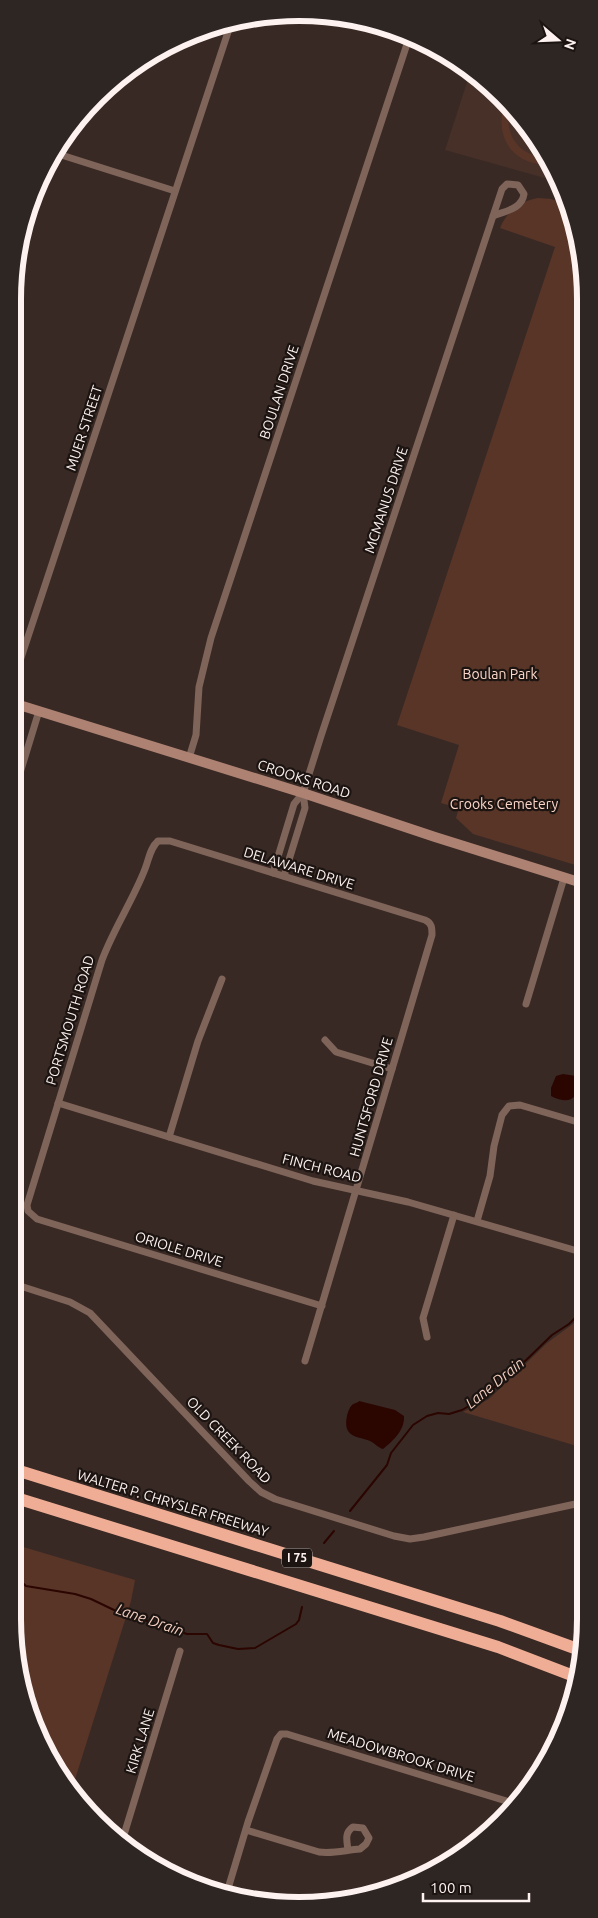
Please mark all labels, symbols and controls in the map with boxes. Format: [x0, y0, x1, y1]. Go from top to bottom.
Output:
north arrow [533, 15, 583, 65]
text: N [561, 37, 580, 52]
street label: BOULAN DRIVE [256, 343, 302, 441]
street label: MUER STREET [63, 383, 105, 473]
street label: MCMANUS DRIVE [361, 445, 411, 555]
park label: Boulan Park [463, 666, 537, 682]
street label: CROOKS ROAD [256, 756, 352, 802]
park label: Crooks Cemetery [450, 796, 558, 812]
street label: DELAWARE DRIVE [242, 844, 356, 892]
street label: PORTSMOUTH ROAD [43, 953, 97, 1087]
street label: HUNTSFORD DRIVE [346, 1035, 396, 1159]
street label: FINCH ROAD [281, 1150, 363, 1186]
street label: ORIOLE DRIVE [133, 1228, 225, 1270]
water label: Lane Drain [462, 1354, 528, 1411]
street label: OLD CREEK ROAD [184, 1393, 275, 1487]
street label: WALTER P. CHRYSLER FREEWAY [75, 1466, 271, 1540]
road number: I 75 [282, 1549, 312, 1568]
water label: Lane Drain [114, 1600, 186, 1639]
street label: KIRK LANE [123, 1706, 157, 1775]
street label: MEADOWBROOK DRIVE [325, 1725, 477, 1785]
scale bar [423, 1870, 529, 1902]
text: 100 m [430, 1879, 472, 1896]

